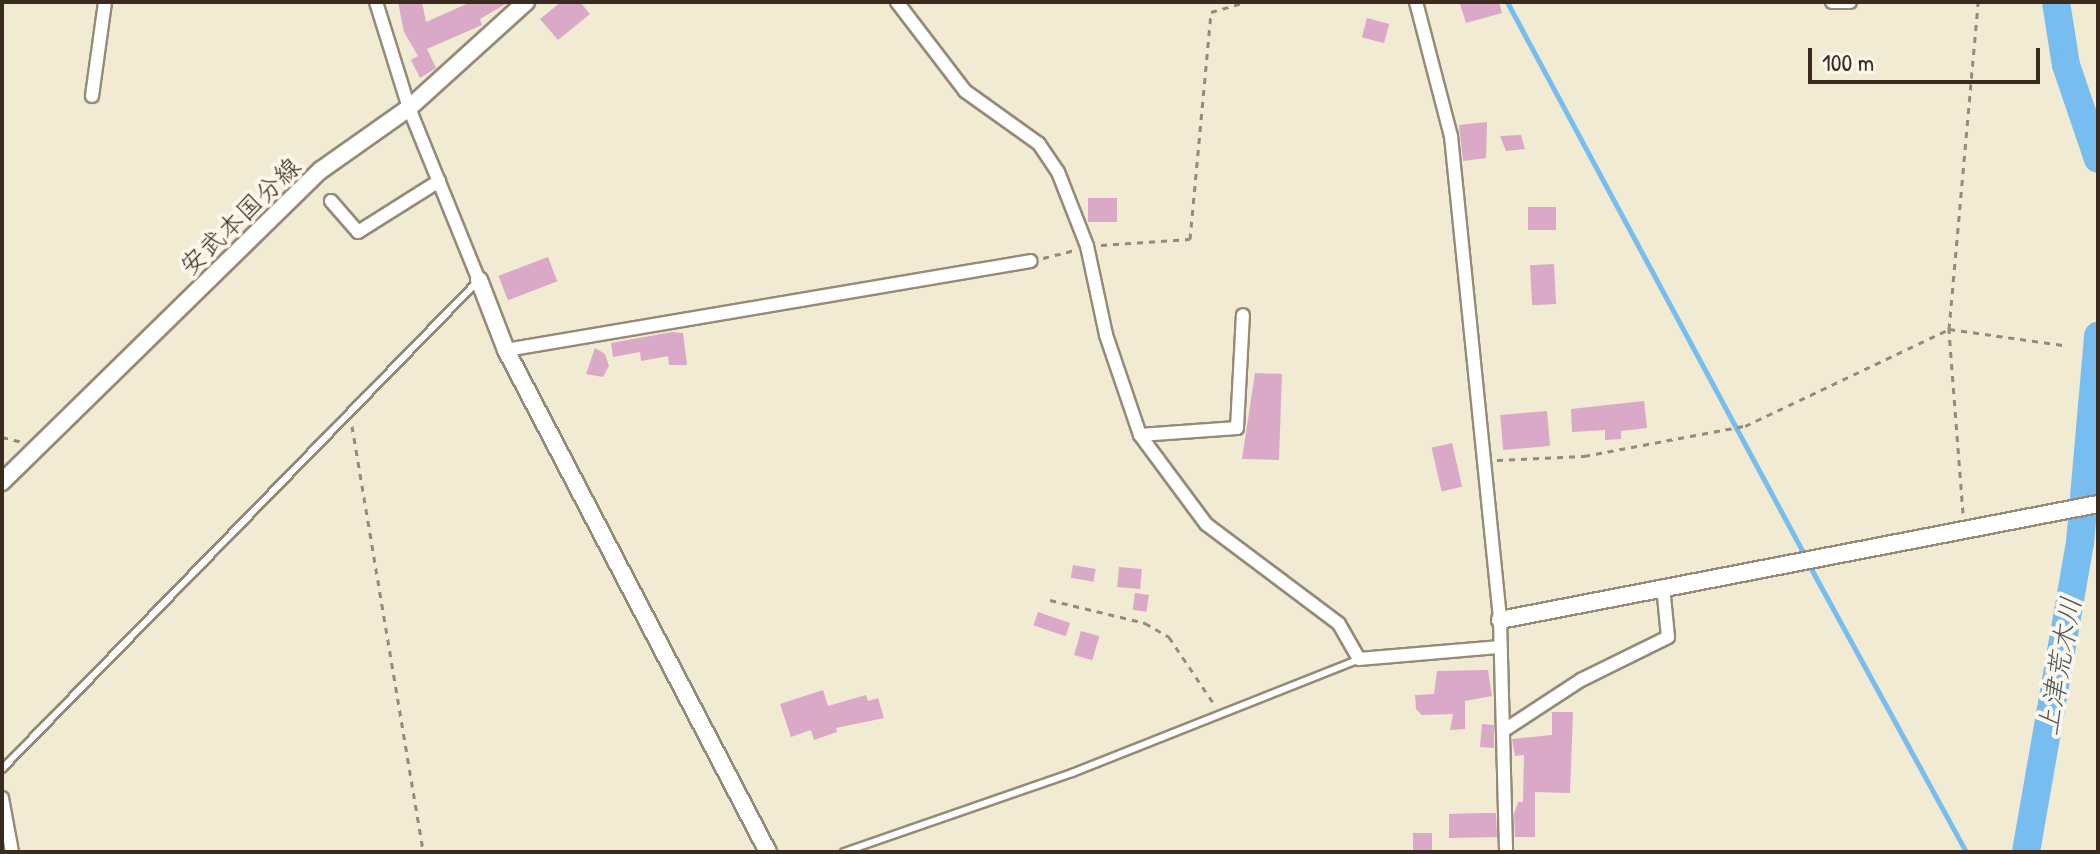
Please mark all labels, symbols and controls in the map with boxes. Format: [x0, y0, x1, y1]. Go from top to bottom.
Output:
scale bar [1812, 32, 2044, 82]
text: 100 m [1822, 46, 1874, 78]
street label: 安武本国分線 [173, 151, 307, 281]
water label: 上津荒木川 [2030, 594, 2088, 738]

